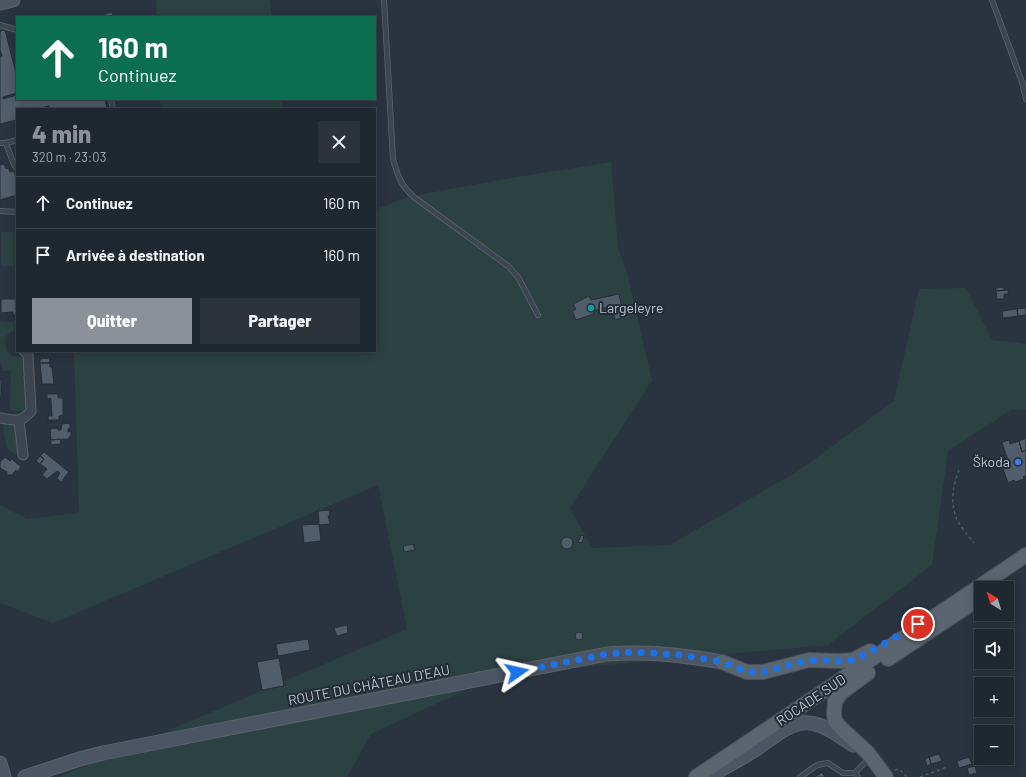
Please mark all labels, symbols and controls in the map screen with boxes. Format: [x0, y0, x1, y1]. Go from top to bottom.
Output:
text: 160 m [98, 30, 168, 64]
icon: ahead [32, 32, 84, 84]
text: Continuez [98, 64, 177, 86]
text: 4 min [32, 119, 91, 148]
button: close [318, 121, 360, 163]
text: 320 m · 23:03 [32, 149, 106, 165]
icon: ahead [32, 192, 54, 214]
text: Continuez [66, 194, 133, 212]
text: 160 m [323, 194, 360, 212]
icon: arrive [32, 244, 54, 266]
text: Arrivée à destination [66, 246, 205, 264]
text: 160 m [323, 246, 360, 264]
button: Quitter [32, 298, 192, 344]
button: Partager [200, 298, 360, 344]
place label: Largeleyre [599, 299, 663, 316]
marker: Largeleyre [586, 303, 596, 313]
place label: Škoda [973, 453, 1010, 470]
marker: Škoda [1013, 457, 1023, 467]
north arrow [974, 581, 1014, 621]
map controls [974, 581, 1014, 765]
pin [901, 607, 935, 641]
icon: arrive [907, 613, 929, 635]
button: sound [974, 629, 1014, 669]
position arrow [496, 651, 538, 693]
street label: ROUTE DU CHÂTEAU D'EAU [286, 660, 451, 709]
street label: ROCADE SUD [773, 670, 849, 729]
button: + [974, 677, 1014, 717]
button: − [974, 725, 1014, 765]

